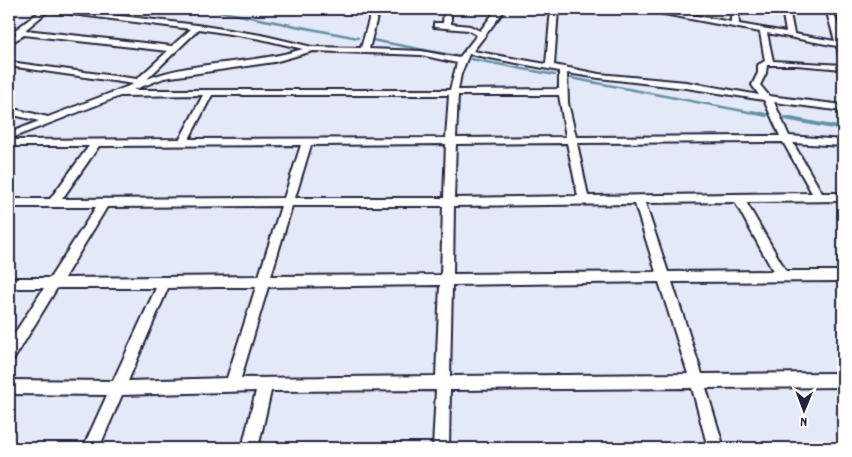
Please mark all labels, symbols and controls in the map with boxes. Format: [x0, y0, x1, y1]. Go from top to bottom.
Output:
north arrow [780, 384, 830, 434]
text: N [800, 411, 807, 431]

